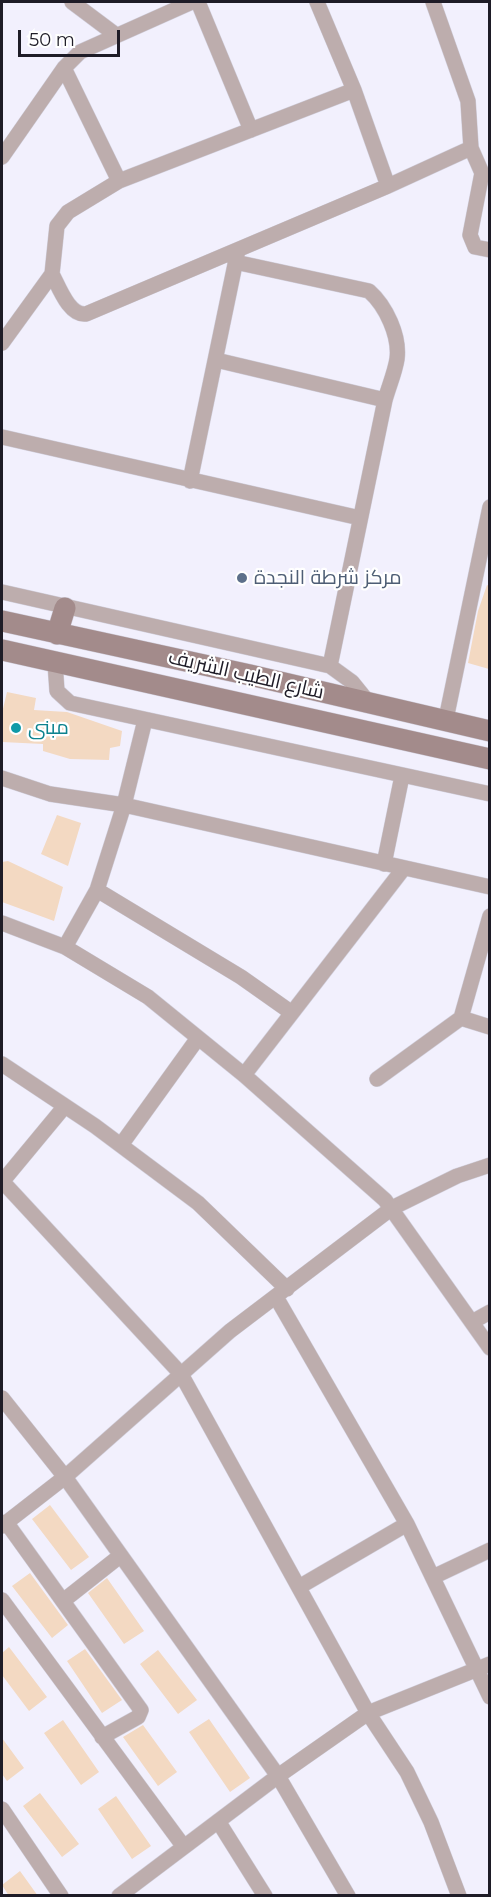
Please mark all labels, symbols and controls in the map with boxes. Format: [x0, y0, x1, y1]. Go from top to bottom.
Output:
scale bar [21, 18, 123, 56]
text: 50 m [29, 29, 75, 51]
place label: مركز شرطة النجدة [254, 566, 402, 590]
marker: مركز شرطة النجدة [235, 571, 249, 585]
street label: شارع الطيب الشريف [166, 645, 326, 705]
place label: مبنى [28, 716, 69, 740]
marker: مبنى [9, 721, 23, 735]

